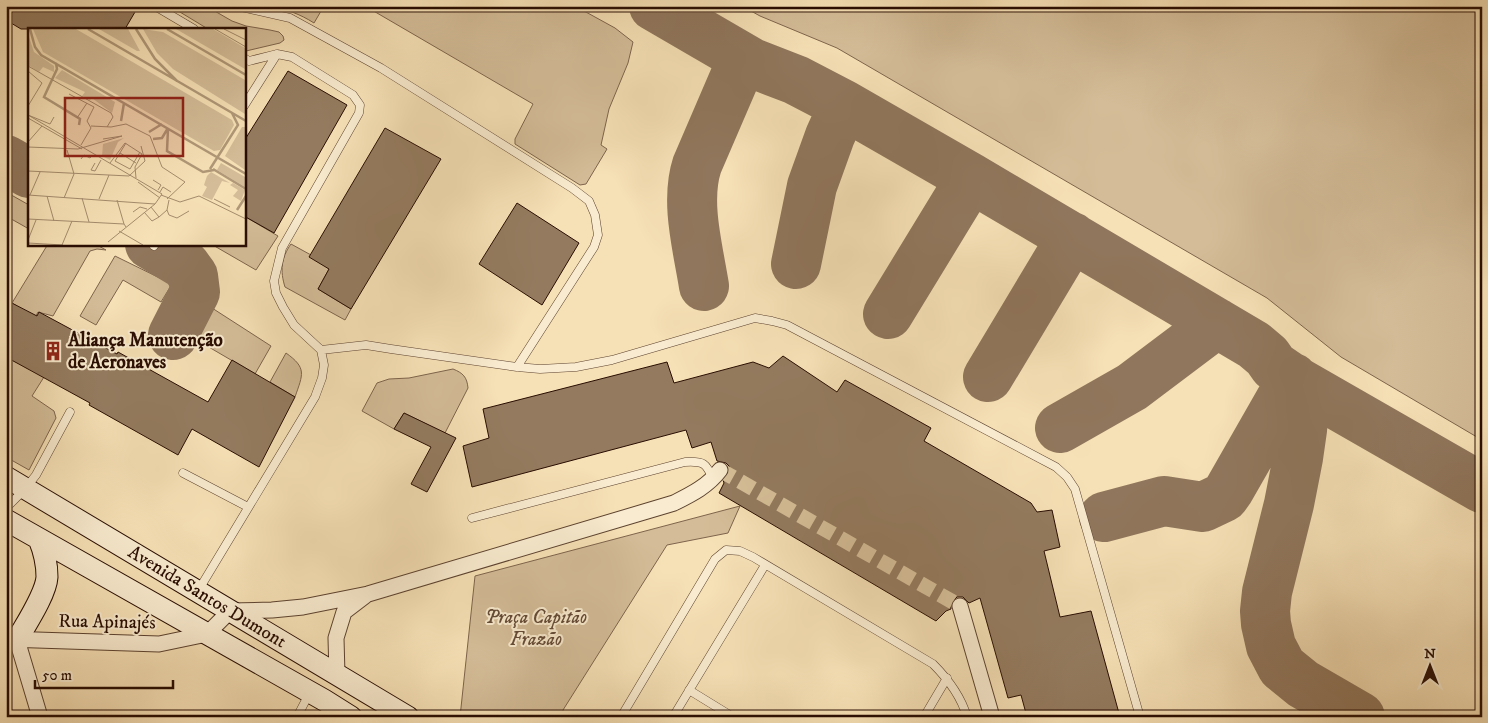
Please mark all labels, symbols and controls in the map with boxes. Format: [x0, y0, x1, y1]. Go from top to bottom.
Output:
inset map [28, 28, 245, 245]
place label: Aliança Manutenção de Aeronaves [67, 329, 223, 374]
building icon: Aliança Manutenção de Aeronaves [42, 340, 64, 362]
street label: Avenida Santos Dumont [124, 541, 290, 653]
park label: Praça Capitão Frazão [485, 606, 587, 651]
street label: Rua Apinajés [58, 610, 156, 634]
north arrow [1406, 640, 1456, 690]
text: N [1424, 645, 1436, 663]
scale bar [35, 658, 172, 690]
text: 50 m [42, 666, 72, 685]

